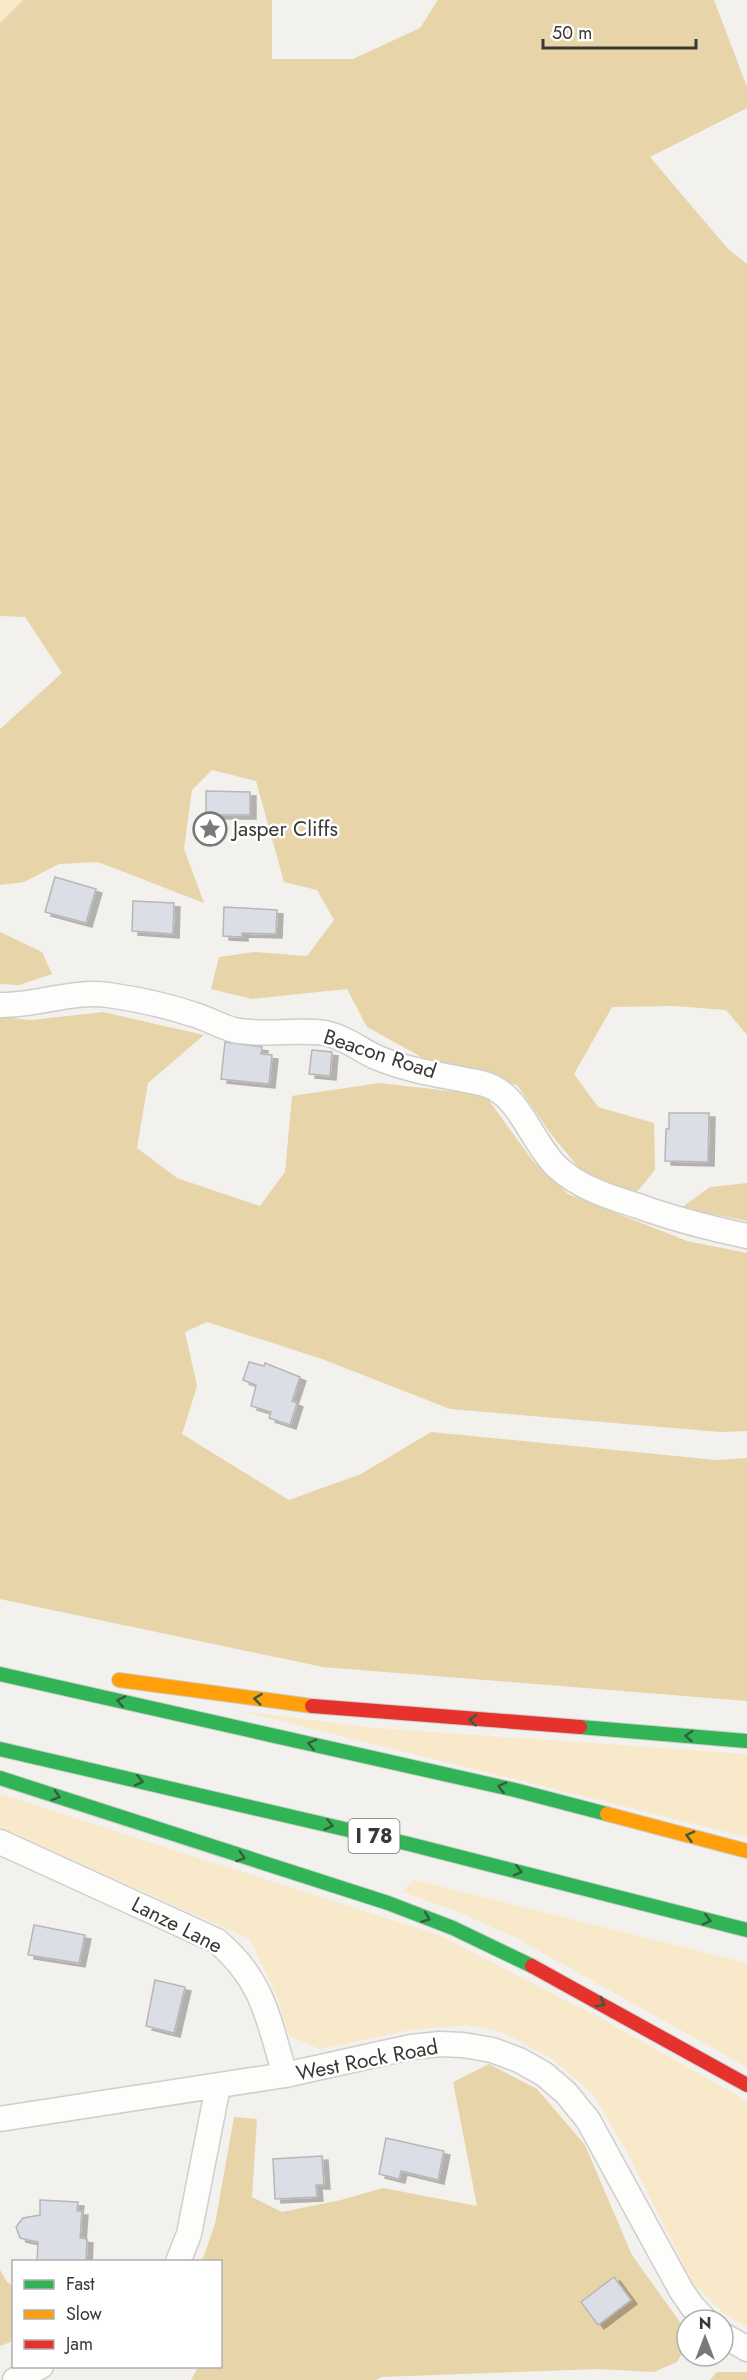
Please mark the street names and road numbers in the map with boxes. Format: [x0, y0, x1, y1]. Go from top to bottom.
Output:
street label: Beacon Road [320, 1022, 440, 1086]
road number: I 78 [348, 1819, 400, 1853]
street label: Lanze Lane [126, 1889, 228, 1961]
street label: West Rock Road [294, 2032, 440, 2088]

